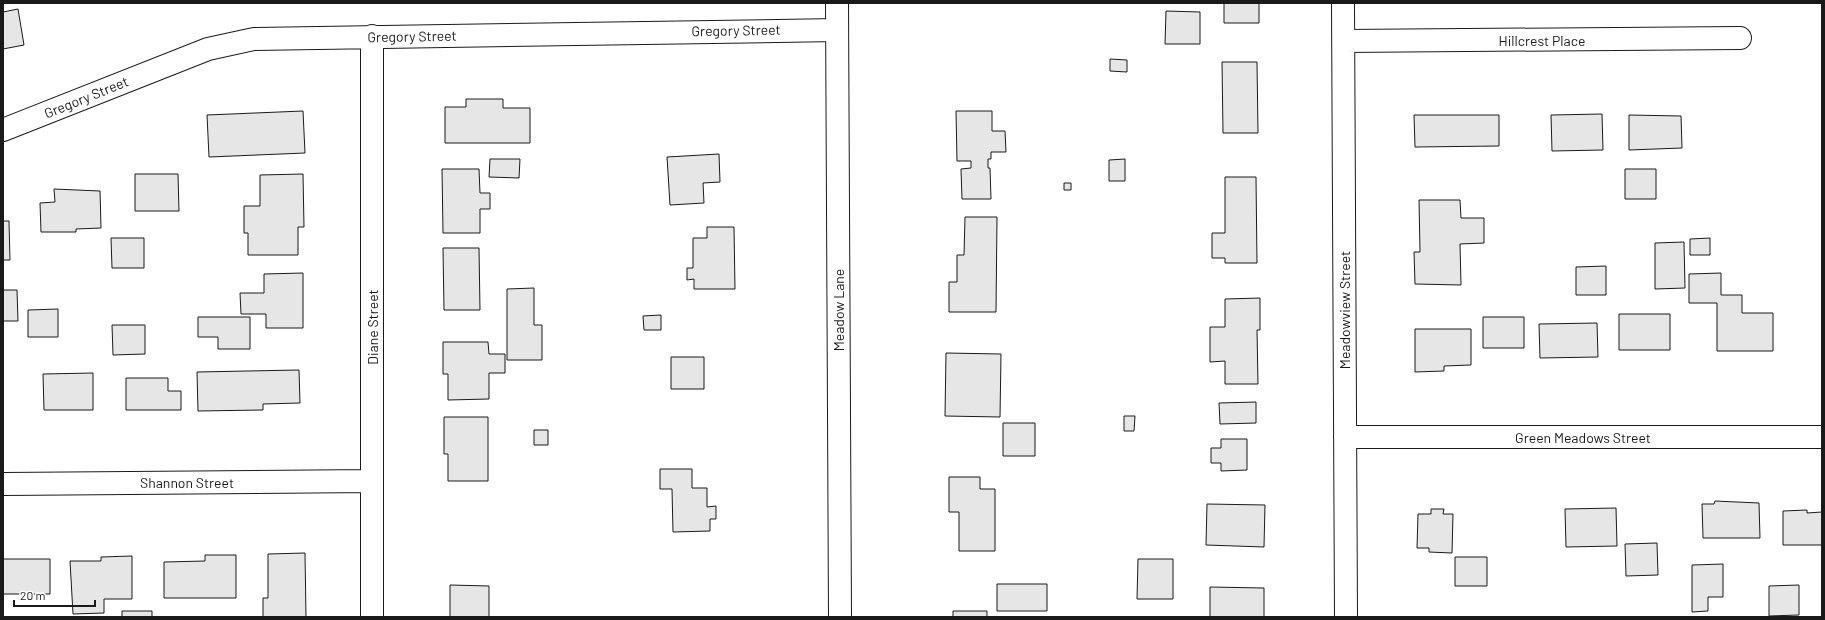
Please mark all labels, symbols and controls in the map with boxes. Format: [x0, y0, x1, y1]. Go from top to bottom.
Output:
street label: Gregory Street [691, 21, 781, 39]
street label: Gregory Street [367, 27, 457, 45]
street label: Hillcrest Place [1499, 32, 1585, 49]
street label: Gregory Street [41, 72, 131, 122]
street label: Meadowview Street [1336, 251, 1353, 369]
street label: Meadow Lane [830, 269, 847, 351]
street label: Diane Street [364, 289, 381, 365]
street label: Green Meadows Street [1515, 429, 1651, 446]
street label: Shannon Street [140, 474, 234, 491]
scale bar [14, 582, 95, 608]
text: 20 m [20, 588, 46, 602]

